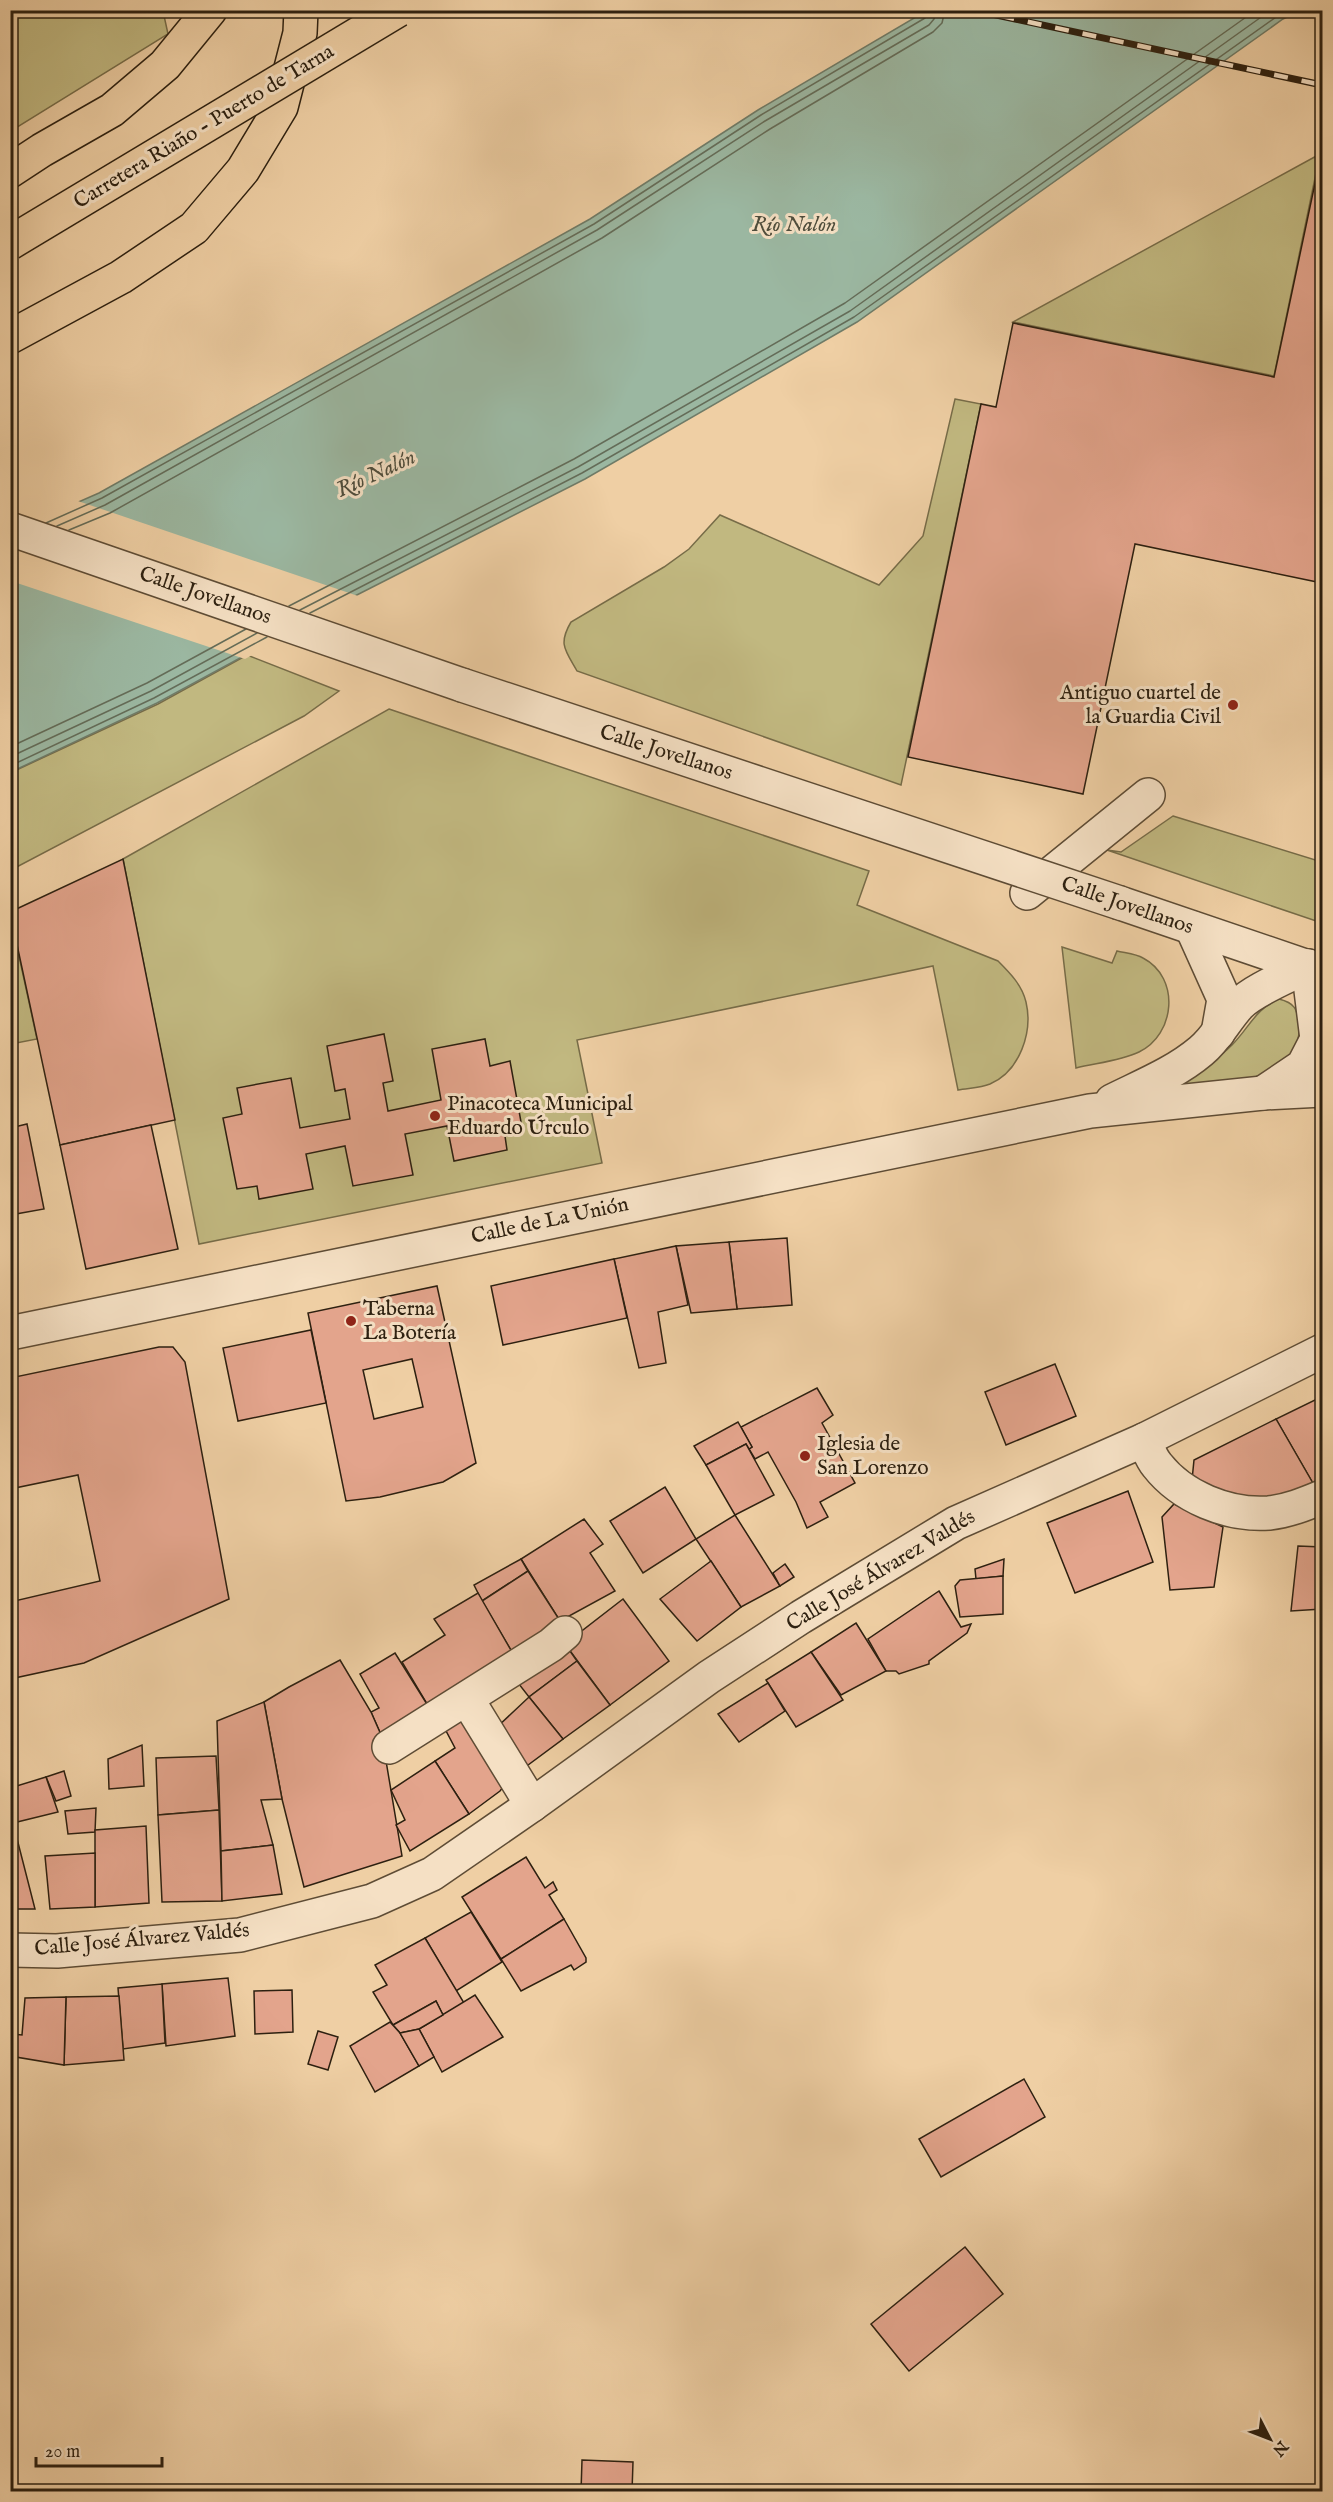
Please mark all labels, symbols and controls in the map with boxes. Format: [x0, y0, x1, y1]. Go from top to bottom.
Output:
street label: Carretera Riaño - Puerto de Tarna [69, 38, 340, 216]
water label: Río Nalón [752, 211, 836, 239]
water label: Río Nalón [332, 443, 420, 505]
street label: Calle Jovellanos [135, 561, 275, 631]
place label: Antiguo cuartel de la Guardia Civil [1059, 680, 1221, 731]
marker: Antiguo cuartel de la Guardia Civil [1226, 698, 1240, 712]
street label: Calle Jovellanos [596, 719, 736, 787]
street label: Calle Jovellanos [1057, 871, 1197, 941]
place label: Pinacoteca Municipal Eduardo Úrculo [447, 1091, 633, 1142]
marker: Pinacoteca Municipal Eduardo Úrculo [428, 1109, 442, 1123]
street label: Calle de La Unión [469, 1191, 631, 1251]
place label: Taberna La Botería [363, 1296, 457, 1347]
marker: Taberna La Botería [344, 1314, 358, 1328]
place label: Iglesia de San Lorenzo [817, 1431, 929, 1482]
marker: Iglesia de San Lorenzo [798, 1449, 812, 1463]
street label: Calle José Álvarez Valdés [781, 1503, 980, 1638]
street label: Calle José Álvarez Valdés [33, 1916, 251, 1963]
north arrow [1240, 2409, 1300, 2469]
scale bar [36, 2430, 162, 2468]
text: N [1267, 2435, 1292, 2460]
text: 20 m [45, 2441, 80, 2464]

